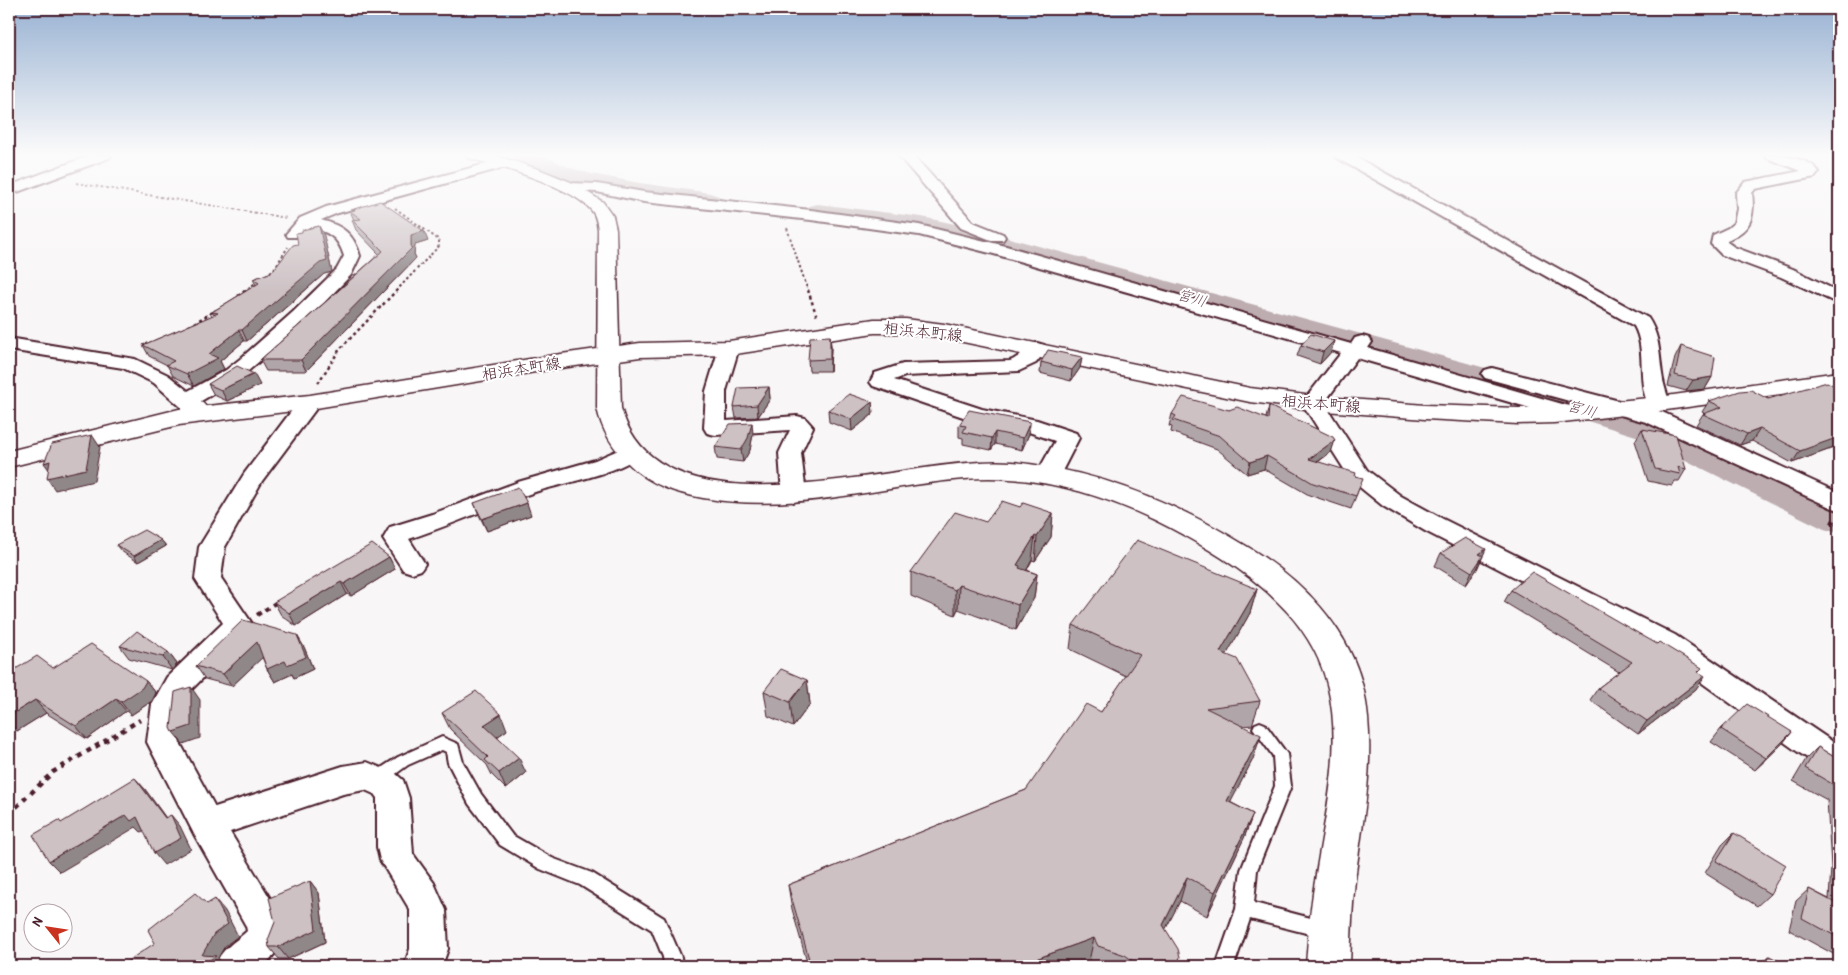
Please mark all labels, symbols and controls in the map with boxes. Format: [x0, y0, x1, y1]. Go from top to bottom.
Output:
water label: 宮川 [1175, 283, 1209, 312]
street label: 相浜本町線 [882, 316, 964, 346]
street label: 相浜本町線 [480, 351, 562, 385]
street label: 相浜本町線 [1280, 389, 1362, 417]
water label: 宮川 [1565, 394, 1599, 423]
north arrow [22, 902, 72, 952]
text: N [26, 913, 47, 929]

